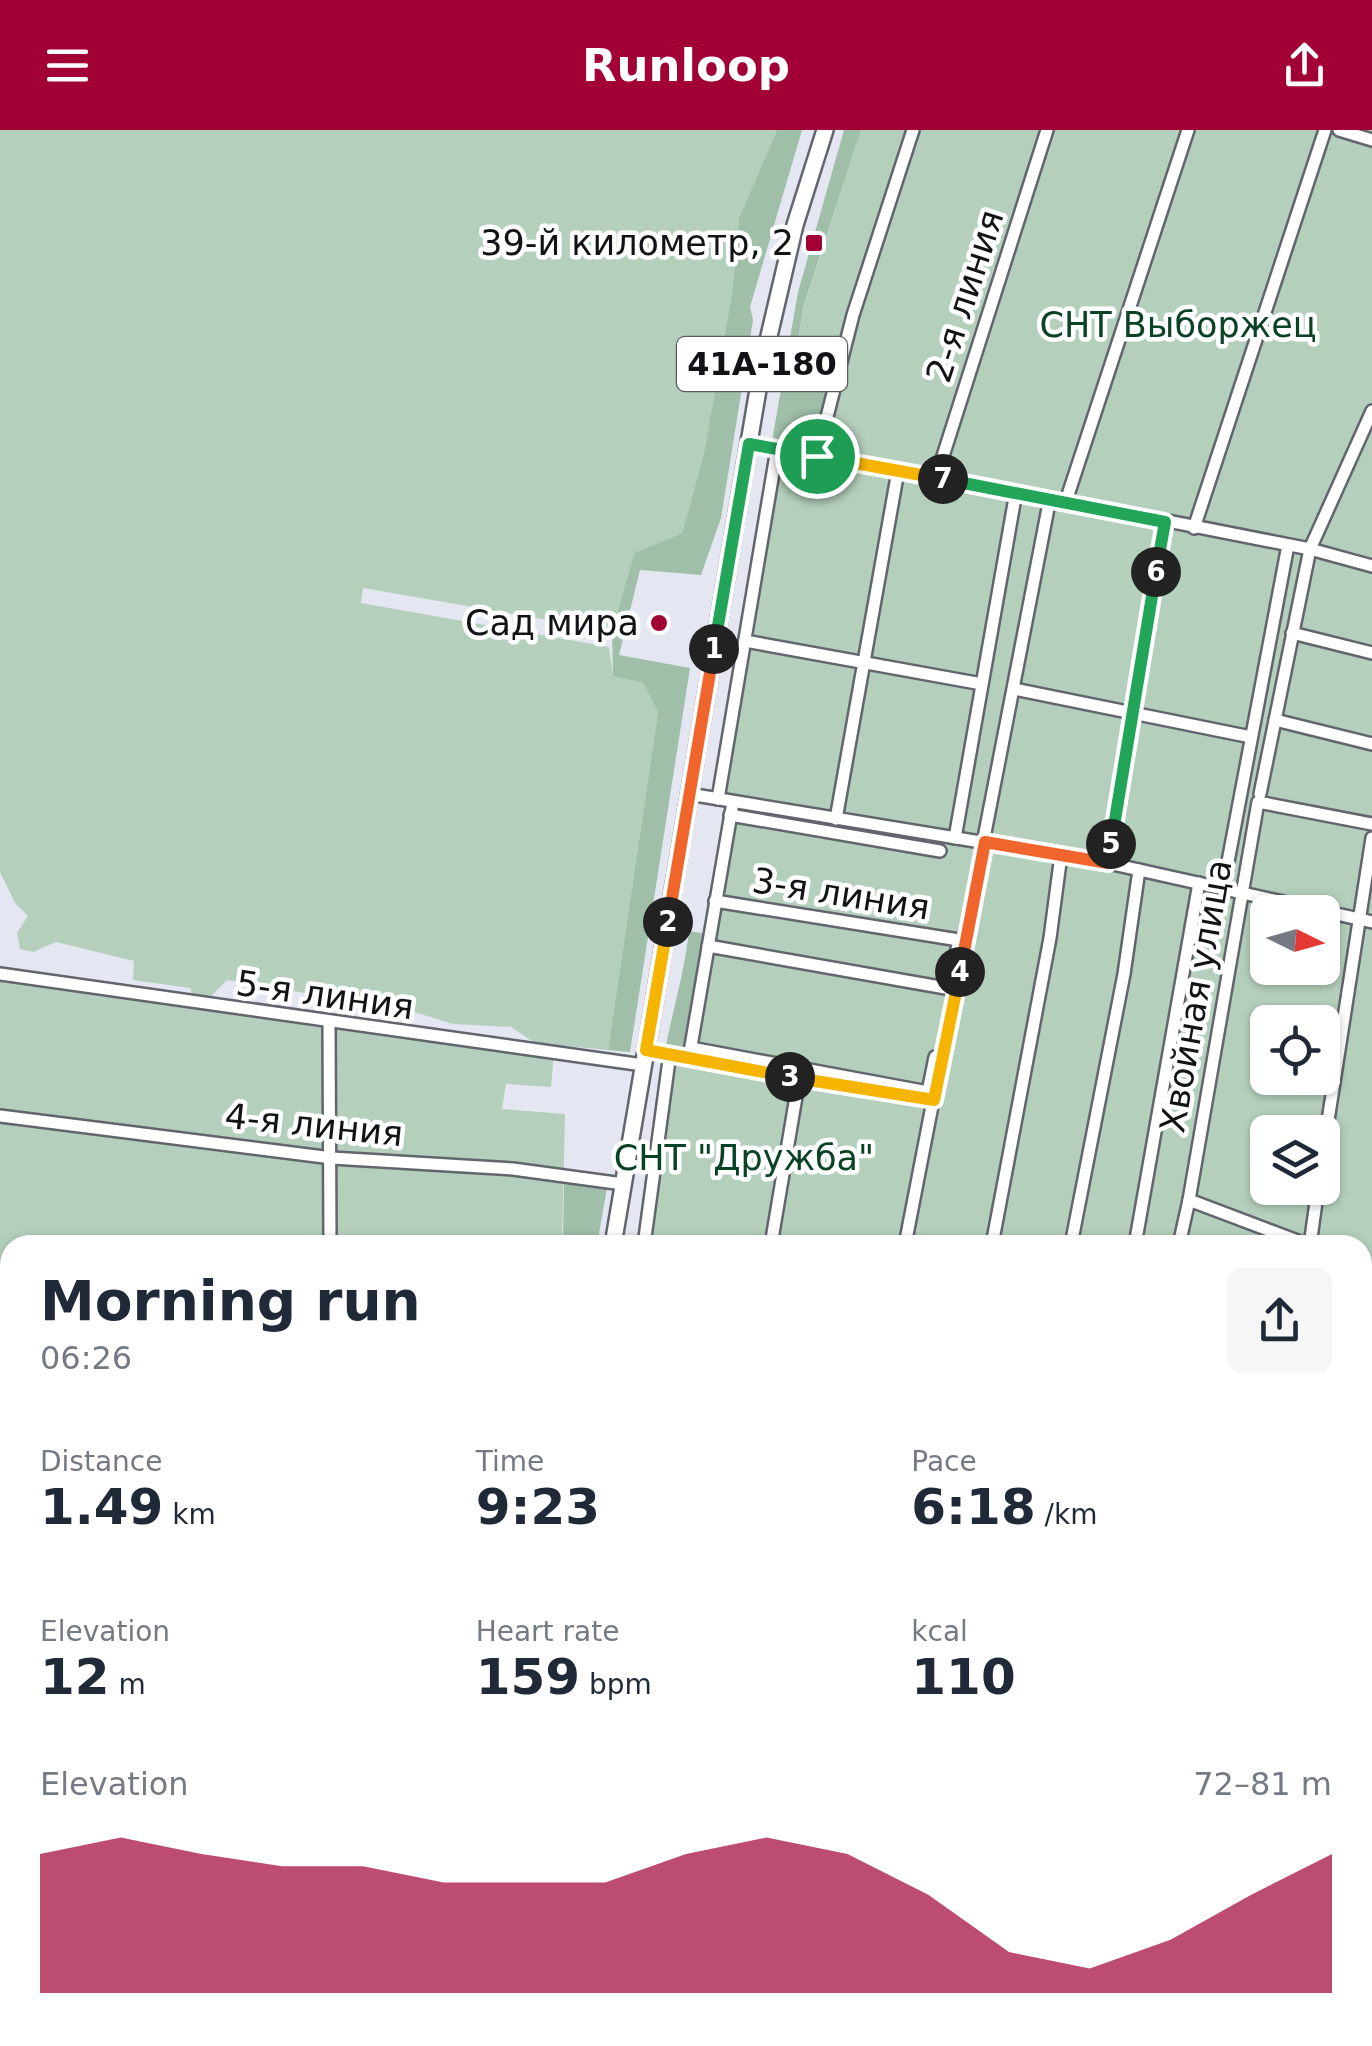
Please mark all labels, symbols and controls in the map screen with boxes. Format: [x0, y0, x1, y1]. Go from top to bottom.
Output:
icon: menu [40, 38, 95, 93]
icon: share [1277, 38, 1332, 93]
text: Runloop [582, 39, 790, 92]
street label: 2-я линия [918, 205, 1012, 387]
place label: 39-й километр, 2 [480, 223, 794, 263]
marker: 39-й километр, 2 [803, 232, 825, 254]
park label: СНТ Выборжец [1039, 305, 1317, 345]
road number: 41А-180 [677, 337, 847, 391]
pin [775, 414, 860, 499]
icon: arrive [790, 429, 845, 484]
pin: 7 [918, 454, 968, 504]
text: 7 [933, 462, 953, 495]
pin: 6 [1131, 547, 1181, 597]
text: 6 [1146, 555, 1166, 588]
place label: Сад мира [465, 603, 639, 643]
marker: Сад мира [648, 612, 670, 634]
pin: 1 [689, 624, 739, 674]
text: 1 [704, 632, 724, 665]
pin: 5 [1086, 819, 1136, 869]
text: 5 [1101, 827, 1121, 860]
street label: Хвойная улица [1152, 856, 1240, 1136]
street label: 3-я линия [750, 860, 932, 928]
north arrow [1250, 895, 1340, 985]
map controls [1250, 895, 1340, 1205]
pin: 2 [643, 897, 693, 947]
text: 2 [658, 905, 678, 938]
pin: 4 [935, 947, 985, 997]
text: 4 [950, 955, 970, 988]
street label: 5-я линия [234, 963, 416, 1027]
button: locate [1250, 1005, 1340, 1095]
pin: 3 [765, 1052, 815, 1102]
text: 3 [780, 1060, 800, 1093]
street label: 4-я линия [223, 1096, 405, 1154]
button: layers [1250, 1115, 1340, 1205]
park label: СНТ "Дружба" [614, 1138, 874, 1178]
button: share [1227, 1268, 1332, 1373]
text: Morning run [40, 1269, 421, 1333]
text: 06:26 [40, 1339, 132, 1377]
text: Distance [40, 1445, 162, 1478]
text: Time [476, 1445, 544, 1478]
text: Pace [911, 1445, 977, 1478]
text: 1.49 [40, 1478, 163, 1536]
text: 9:23 [476, 1478, 600, 1536]
text: 6:18 [911, 1478, 1036, 1536]
text: km [163, 1498, 216, 1531]
text: /km [1036, 1498, 1098, 1531]
text: Elevation [40, 1615, 170, 1648]
text: Heart rate [476, 1615, 619, 1648]
text: kcal [911, 1615, 968, 1648]
text: 12 [40, 1648, 110, 1706]
text: 159 [476, 1648, 580, 1706]
text: 110 [911, 1648, 1016, 1706]
text: m [110, 1668, 146, 1701]
text: bpm [580, 1668, 652, 1701]
text: Elevation [40, 1765, 189, 1803]
text: 72–81 m [1193, 1765, 1332, 1803]

